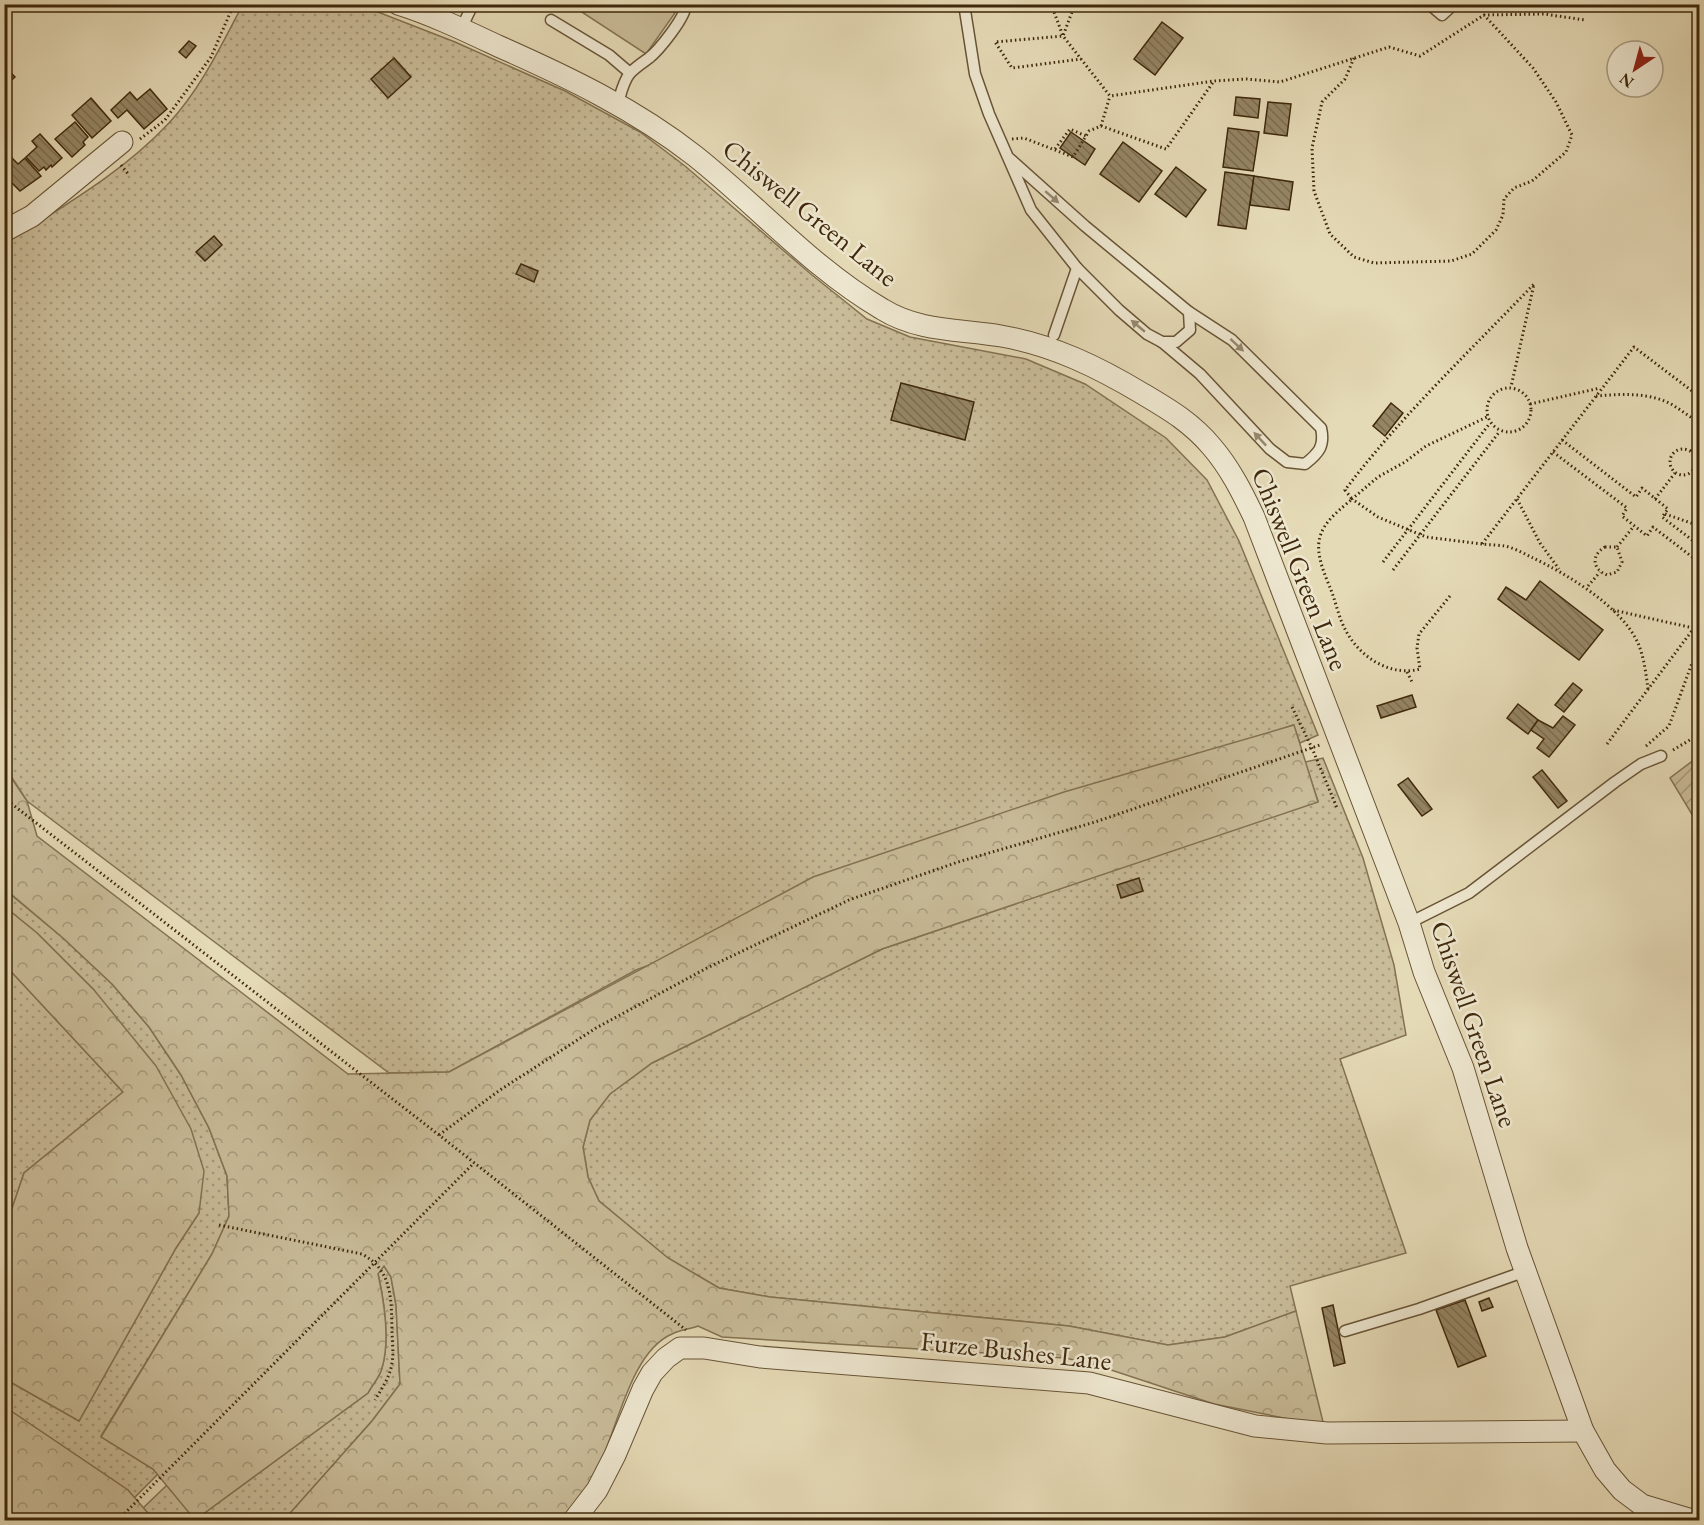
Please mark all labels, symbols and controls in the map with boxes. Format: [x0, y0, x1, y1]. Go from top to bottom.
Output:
north arrow [1605, 39, 1665, 99]
text: N [1615, 68, 1638, 93]
street label: Chiswell Green Lane [716, 131, 905, 294]
one-way arrow [1045, 190, 1060, 204]
one-way arrow [1130, 320, 1146, 333]
one-way arrow [1229, 338, 1244, 352]
one-way arrow [1253, 431, 1267, 446]
street label: Chiswell Green Lane [1244, 462, 1357, 675]
street label: Chiswell Green Lane [1423, 916, 1526, 1131]
street label: Furze Bushes Lane [919, 1323, 1113, 1378]

